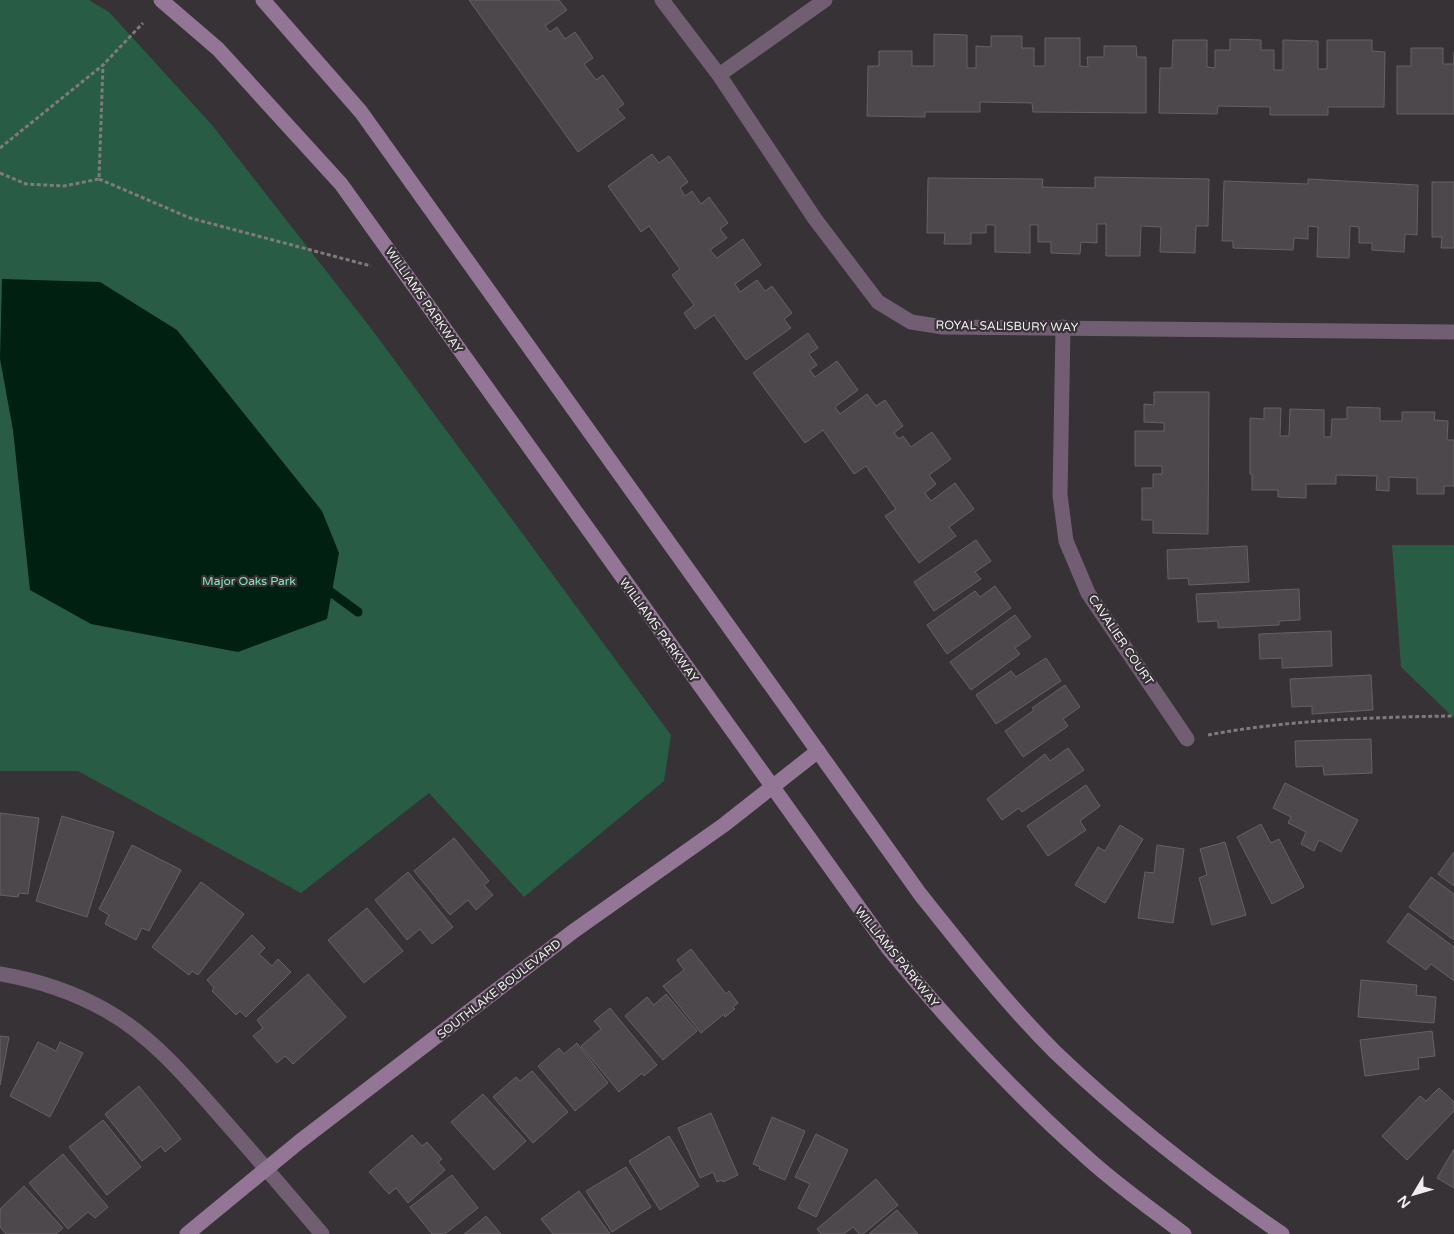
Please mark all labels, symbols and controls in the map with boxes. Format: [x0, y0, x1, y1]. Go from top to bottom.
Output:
street label: WILLIAMS PARKWAY [382, 245, 466, 355]
street label: ROYAL SALISBURY WAY [936, 318, 1079, 334]
park label: Major Oaks Park [202, 574, 296, 588]
street label: WILLIAMS PARKWAY [617, 575, 702, 685]
street label: CAVALIER COURT [1086, 592, 1157, 688]
street label: WILLIAMS PARKWAY [852, 904, 942, 1010]
street label: SOUTHLAKE BOULEVARD [434, 936, 564, 1042]
north arrow [1389, 1169, 1439, 1219]
text: N [1394, 1192, 1414, 1211]

